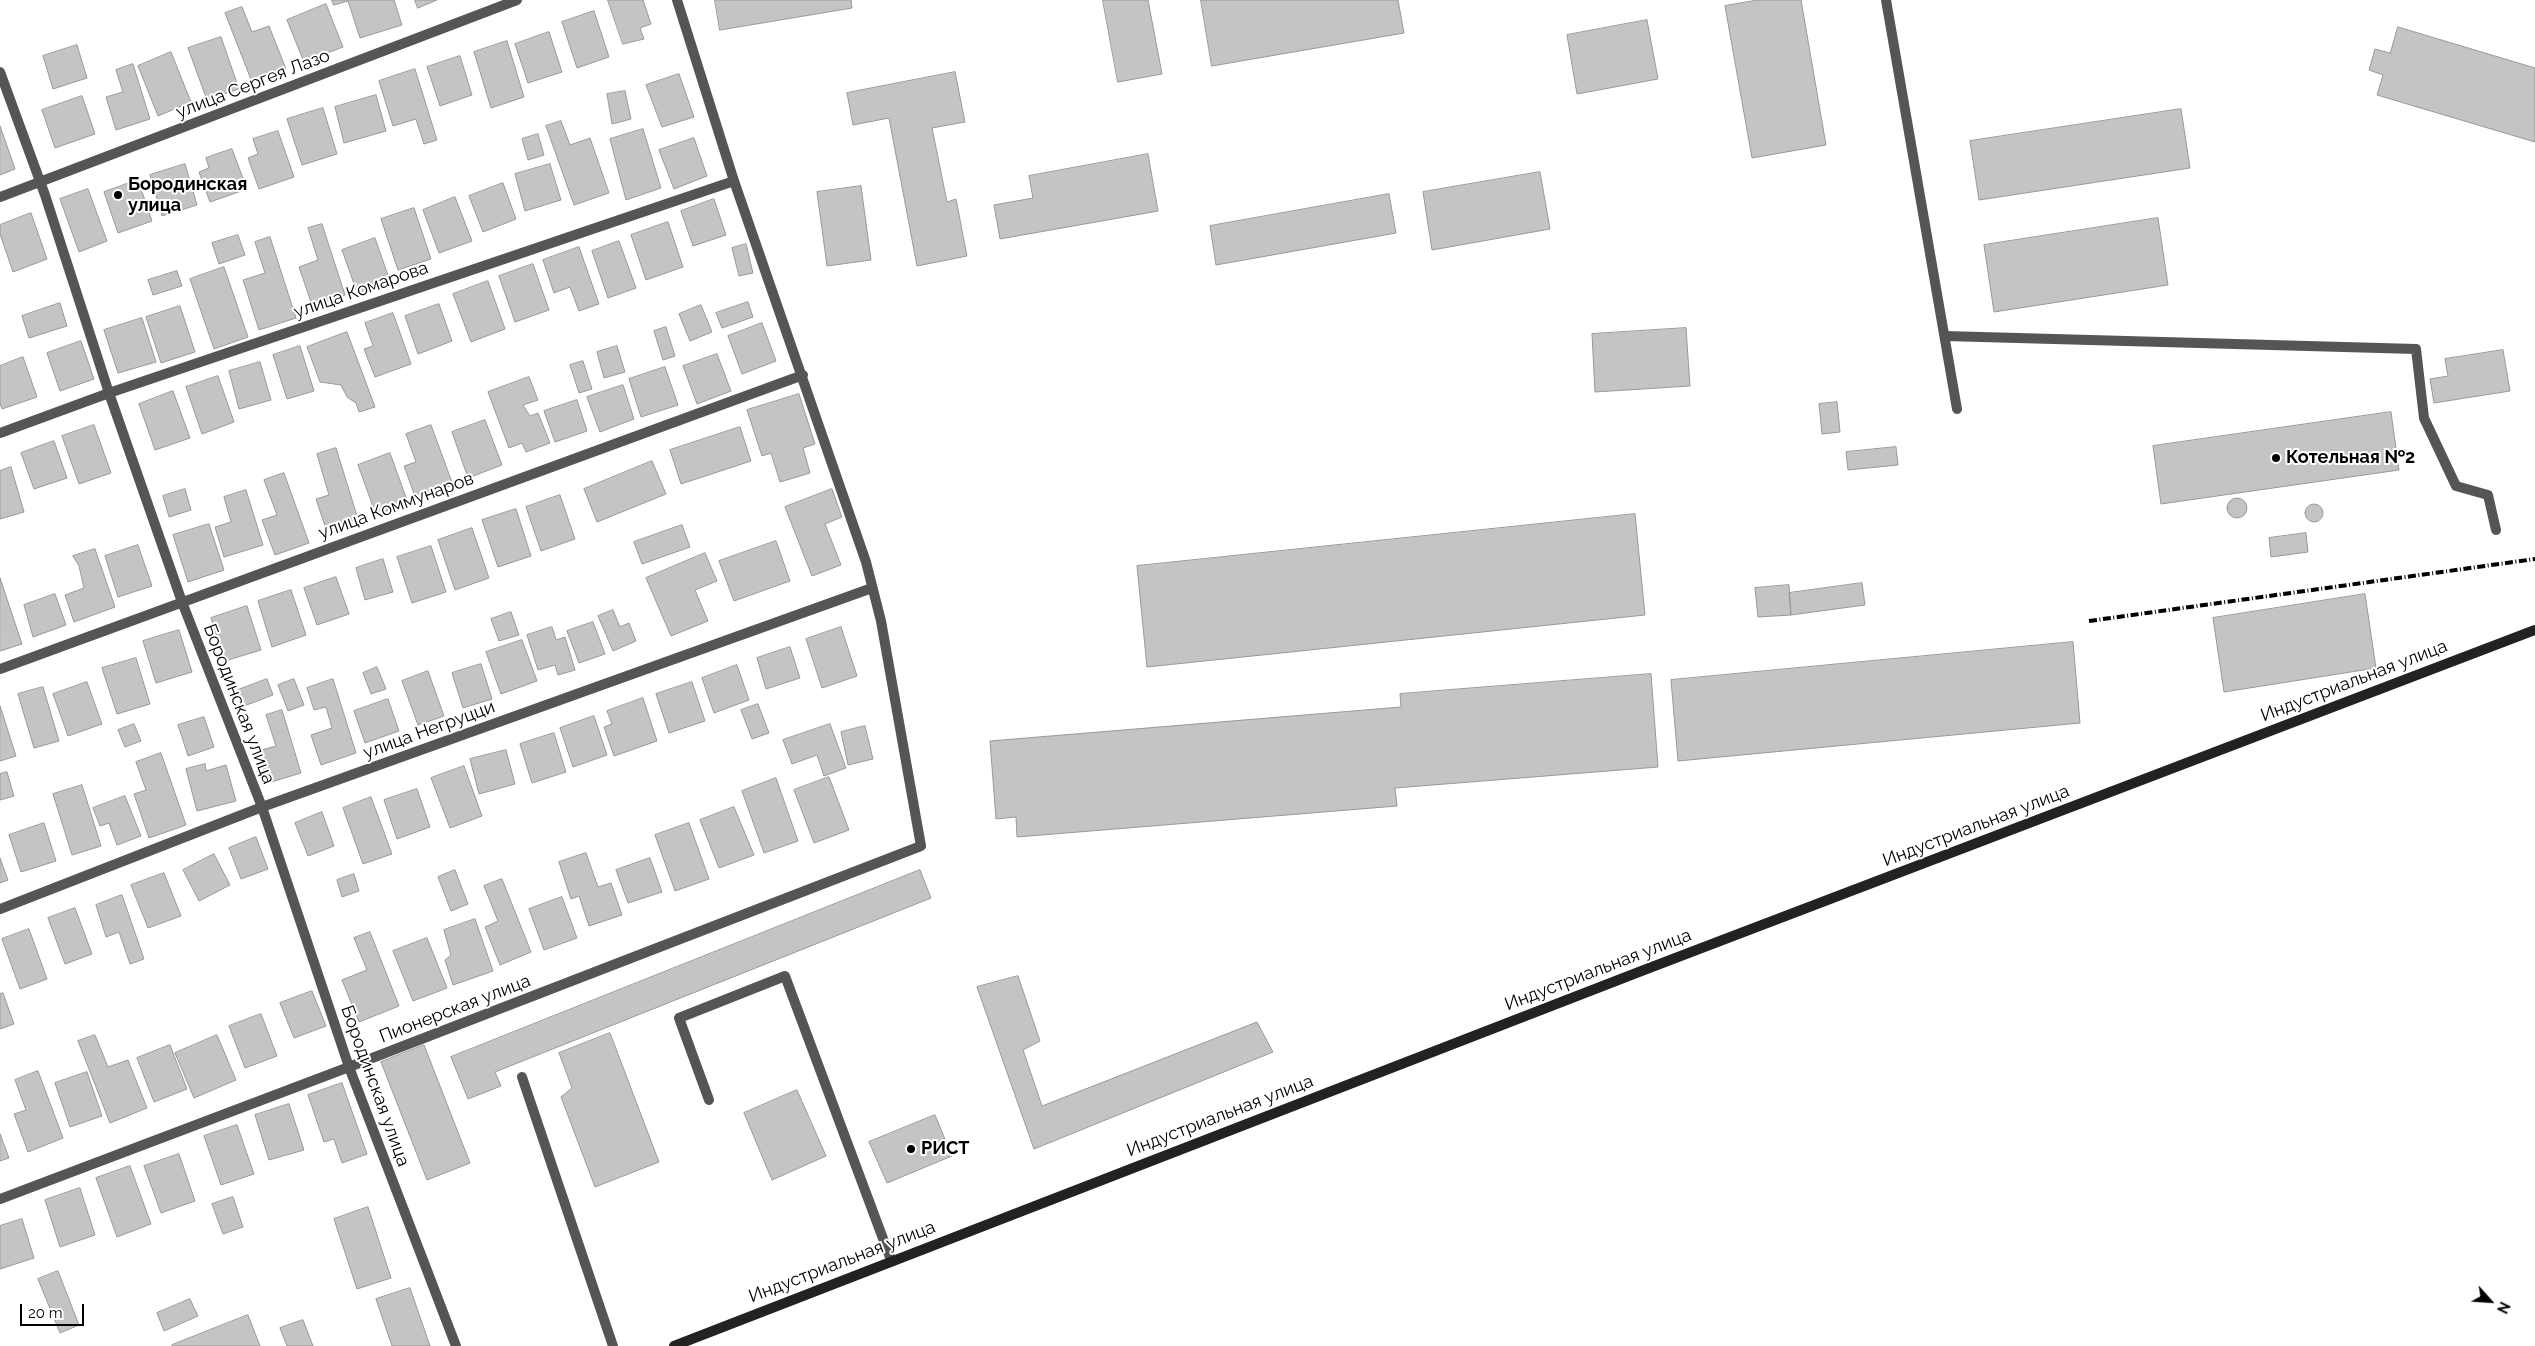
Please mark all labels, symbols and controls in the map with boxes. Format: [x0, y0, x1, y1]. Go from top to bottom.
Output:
street label: улица Сергея Лазо [173, 45, 333, 123]
place label: Бородинская улица [128, 174, 247, 216]
marker: Бородинская улица [112, 189, 124, 201]
street label: улица Комарова [291, 257, 431, 323]
place label: Котельная №2 [2286, 447, 2415, 469]
marker: Котельная №2 [2270, 452, 2282, 464]
street label: улица Коммунаров [315, 468, 477, 544]
street label: Бородинская улица [199, 621, 279, 787]
street label: Индустриальная улица [2258, 635, 2450, 727]
street label: улица Негруцци [360, 696, 498, 764]
street label: Индустриальная улица [1880, 780, 2072, 872]
street label: Индустриальная улица [1502, 924, 1694, 1016]
street label: Пионерская улица [376, 970, 534, 1048]
street label: Бородинская улица [336, 1003, 414, 1169]
street label: Индустриальная улица [1124, 1070, 1316, 1162]
place label: РИСТ [921, 1138, 970, 1160]
marker: РИСТ [905, 1143, 917, 1155]
street label: Индустриальная улица [746, 1216, 938, 1308]
north arrow [2465, 1276, 2515, 1326]
scale bar [22, 1294, 86, 1326]
text: N [2494, 1299, 2513, 1316]
text: 20 m [28, 1304, 63, 1322]

